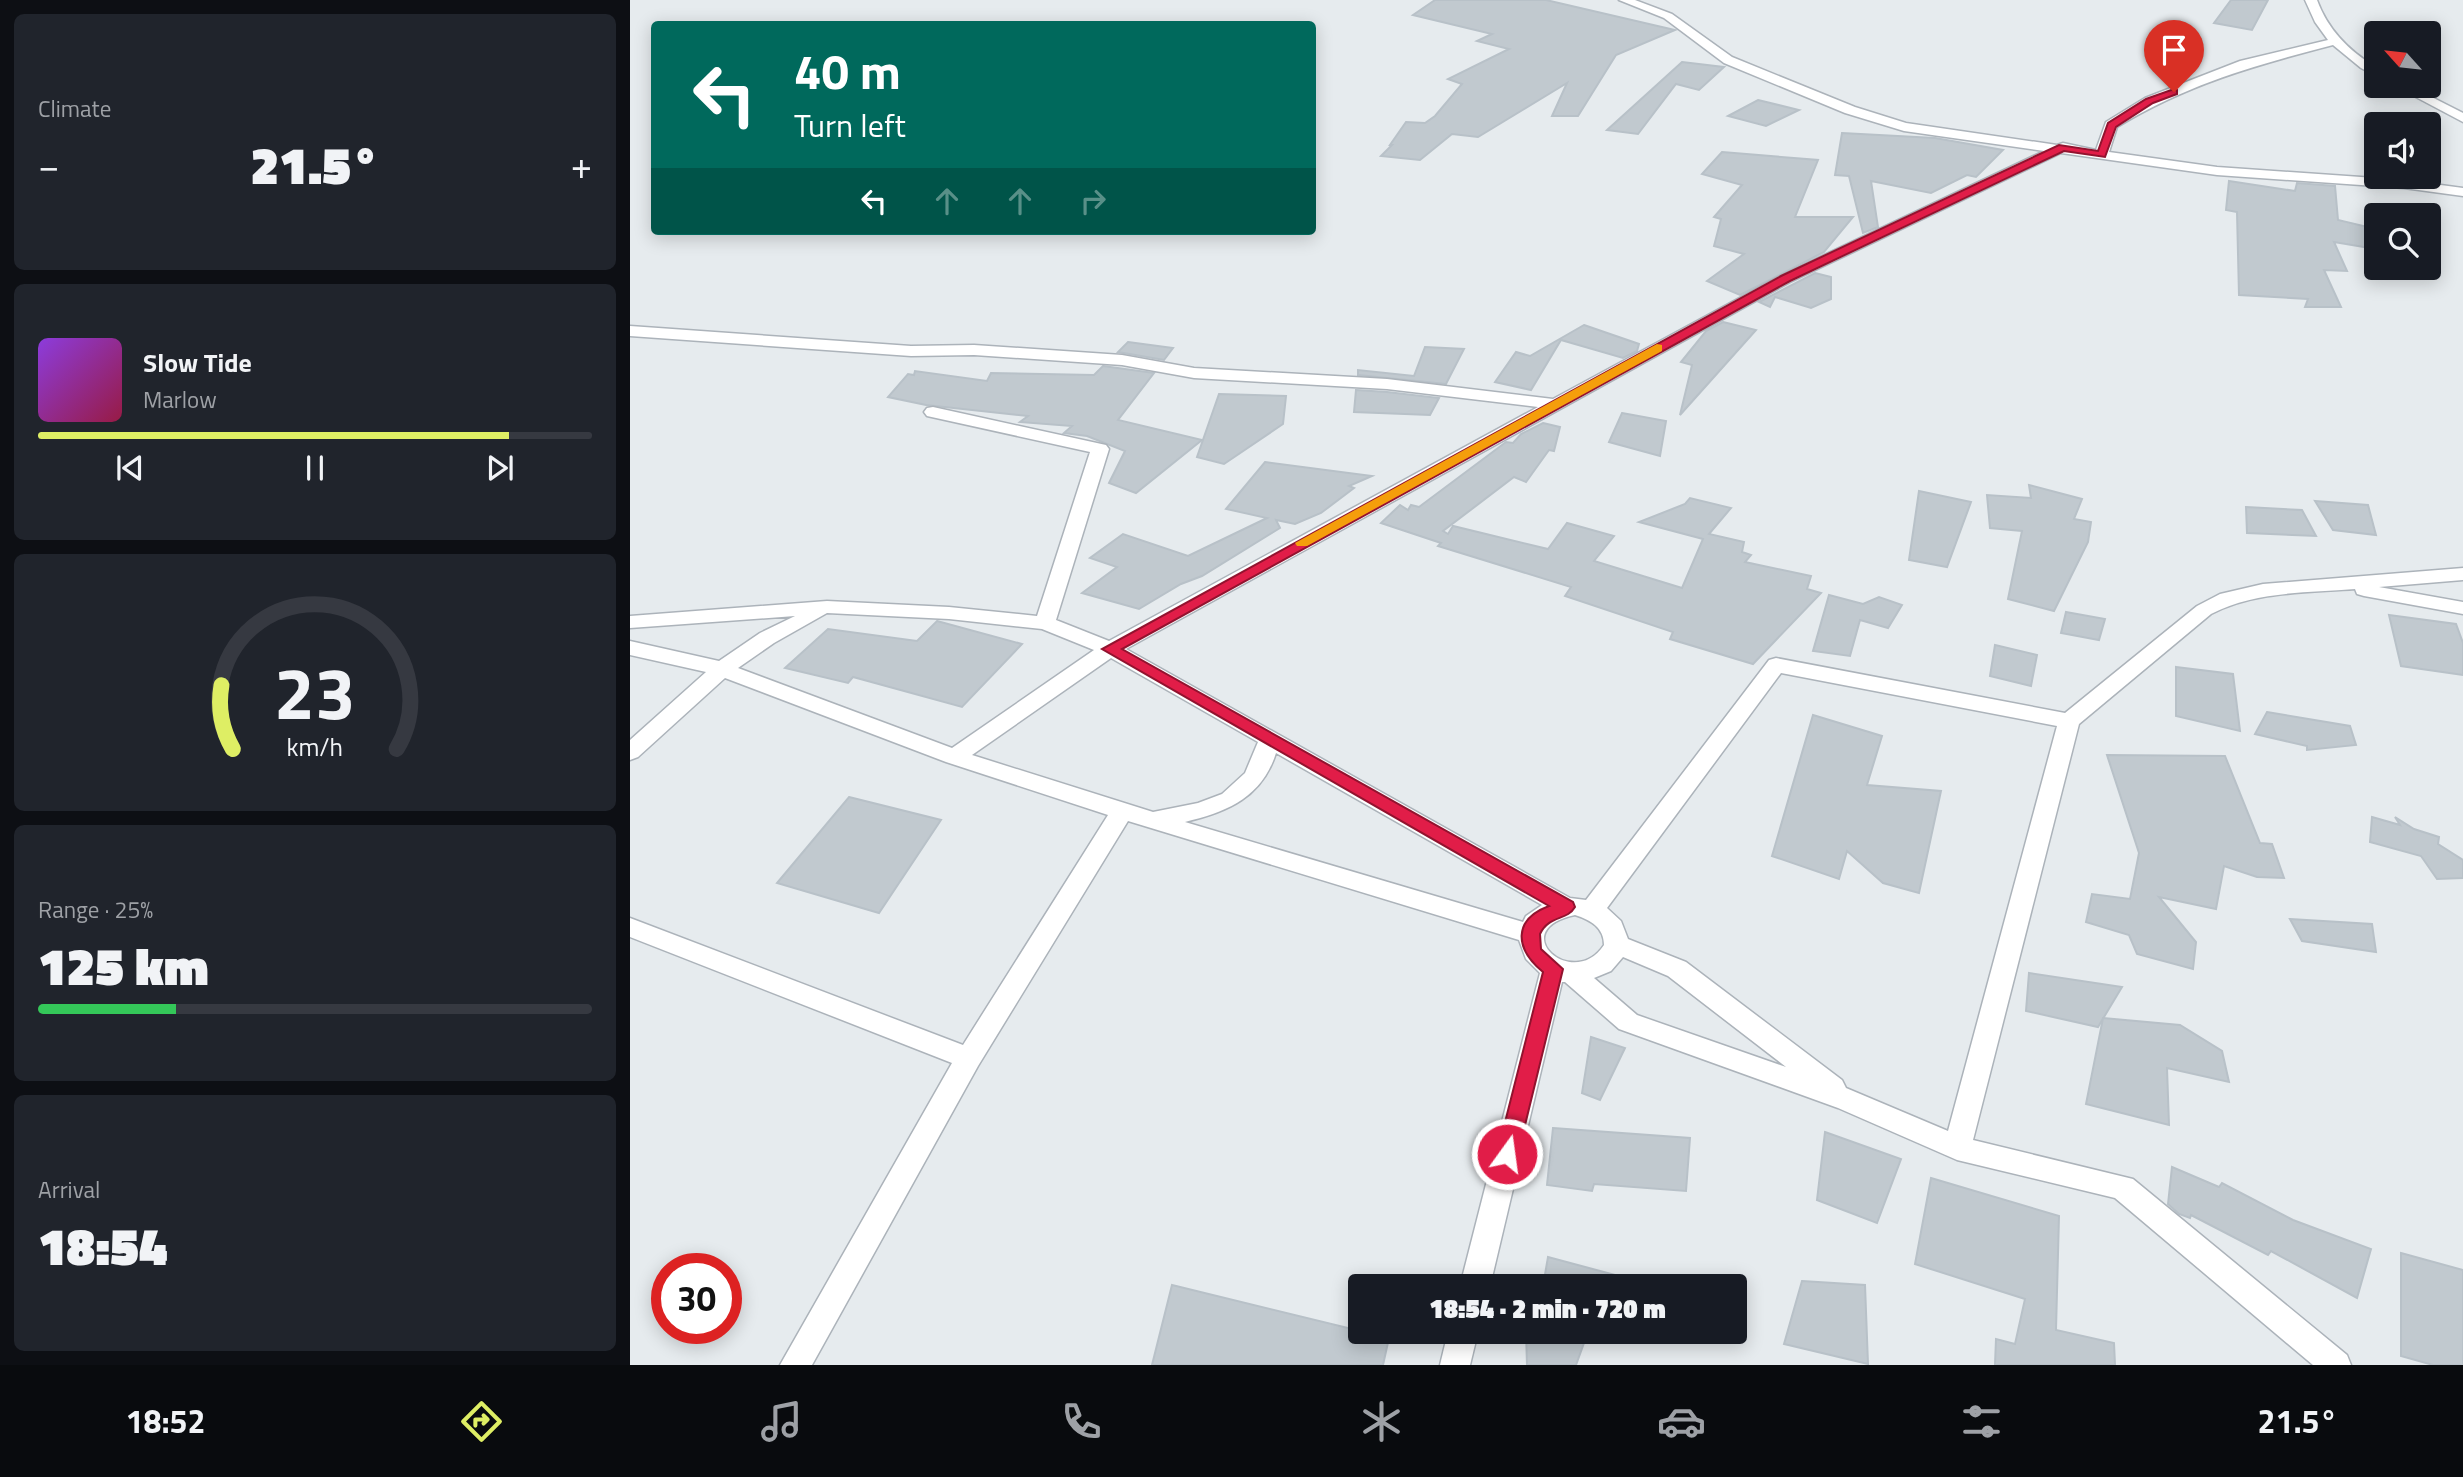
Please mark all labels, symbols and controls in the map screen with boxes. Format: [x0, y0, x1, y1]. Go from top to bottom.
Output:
pin [2144, 20, 2204, 92]
north arrow [2364, 21, 2441, 98]
map controls [2364, 21, 2441, 280]
icon: arrive [2155, 31, 2193, 69]
text: 40 m [794, 33, 901, 108]
icon: left [679, 49, 770, 140]
text: Climate [38, 91, 111, 126]
text: Turn left [794, 101, 906, 149]
button: sound [2364, 112, 2441, 189]
text: 21.5° [250, 125, 380, 204]
text: − [38, 136, 59, 194]
text: + [571, 136, 592, 194]
icon: left [855, 182, 893, 220]
icon: ahead [928, 182, 966, 220]
icon: ahead [1001, 182, 1039, 220]
icon: right [1074, 182, 1112, 220]
button: search [2364, 203, 2441, 280]
text: Slow Tide [143, 343, 252, 382]
text: Marlow [143, 382, 217, 417]
icon: previous [111, 449, 149, 487]
icon: pause [296, 449, 334, 487]
icon: next [481, 449, 519, 487]
text: 23 [274, 637, 356, 747]
text: km/h [287, 727, 343, 765]
text: Range · 25% [38, 892, 153, 927]
text: 125 km [38, 926, 209, 1005]
position arrow [1470, 1117, 1544, 1191]
text: Arrival [38, 1172, 100, 1207]
text: 18:54 [38, 1206, 167, 1285]
speed limit sign: 30 [651, 1253, 742, 1344]
text: 18:54 · 2 min · 720 m [1429, 1289, 1666, 1328]
text: 18:52 [126, 1397, 205, 1445]
icon: directions [457, 1397, 506, 1446]
icon: music [757, 1397, 806, 1446]
icon: phone [1057, 1397, 1106, 1446]
icon: climate [1357, 1397, 1406, 1446]
icon: car [1657, 1397, 1706, 1446]
icon: filters [1957, 1397, 2006, 1446]
text: 21.5° [2258, 1397, 2337, 1445]

